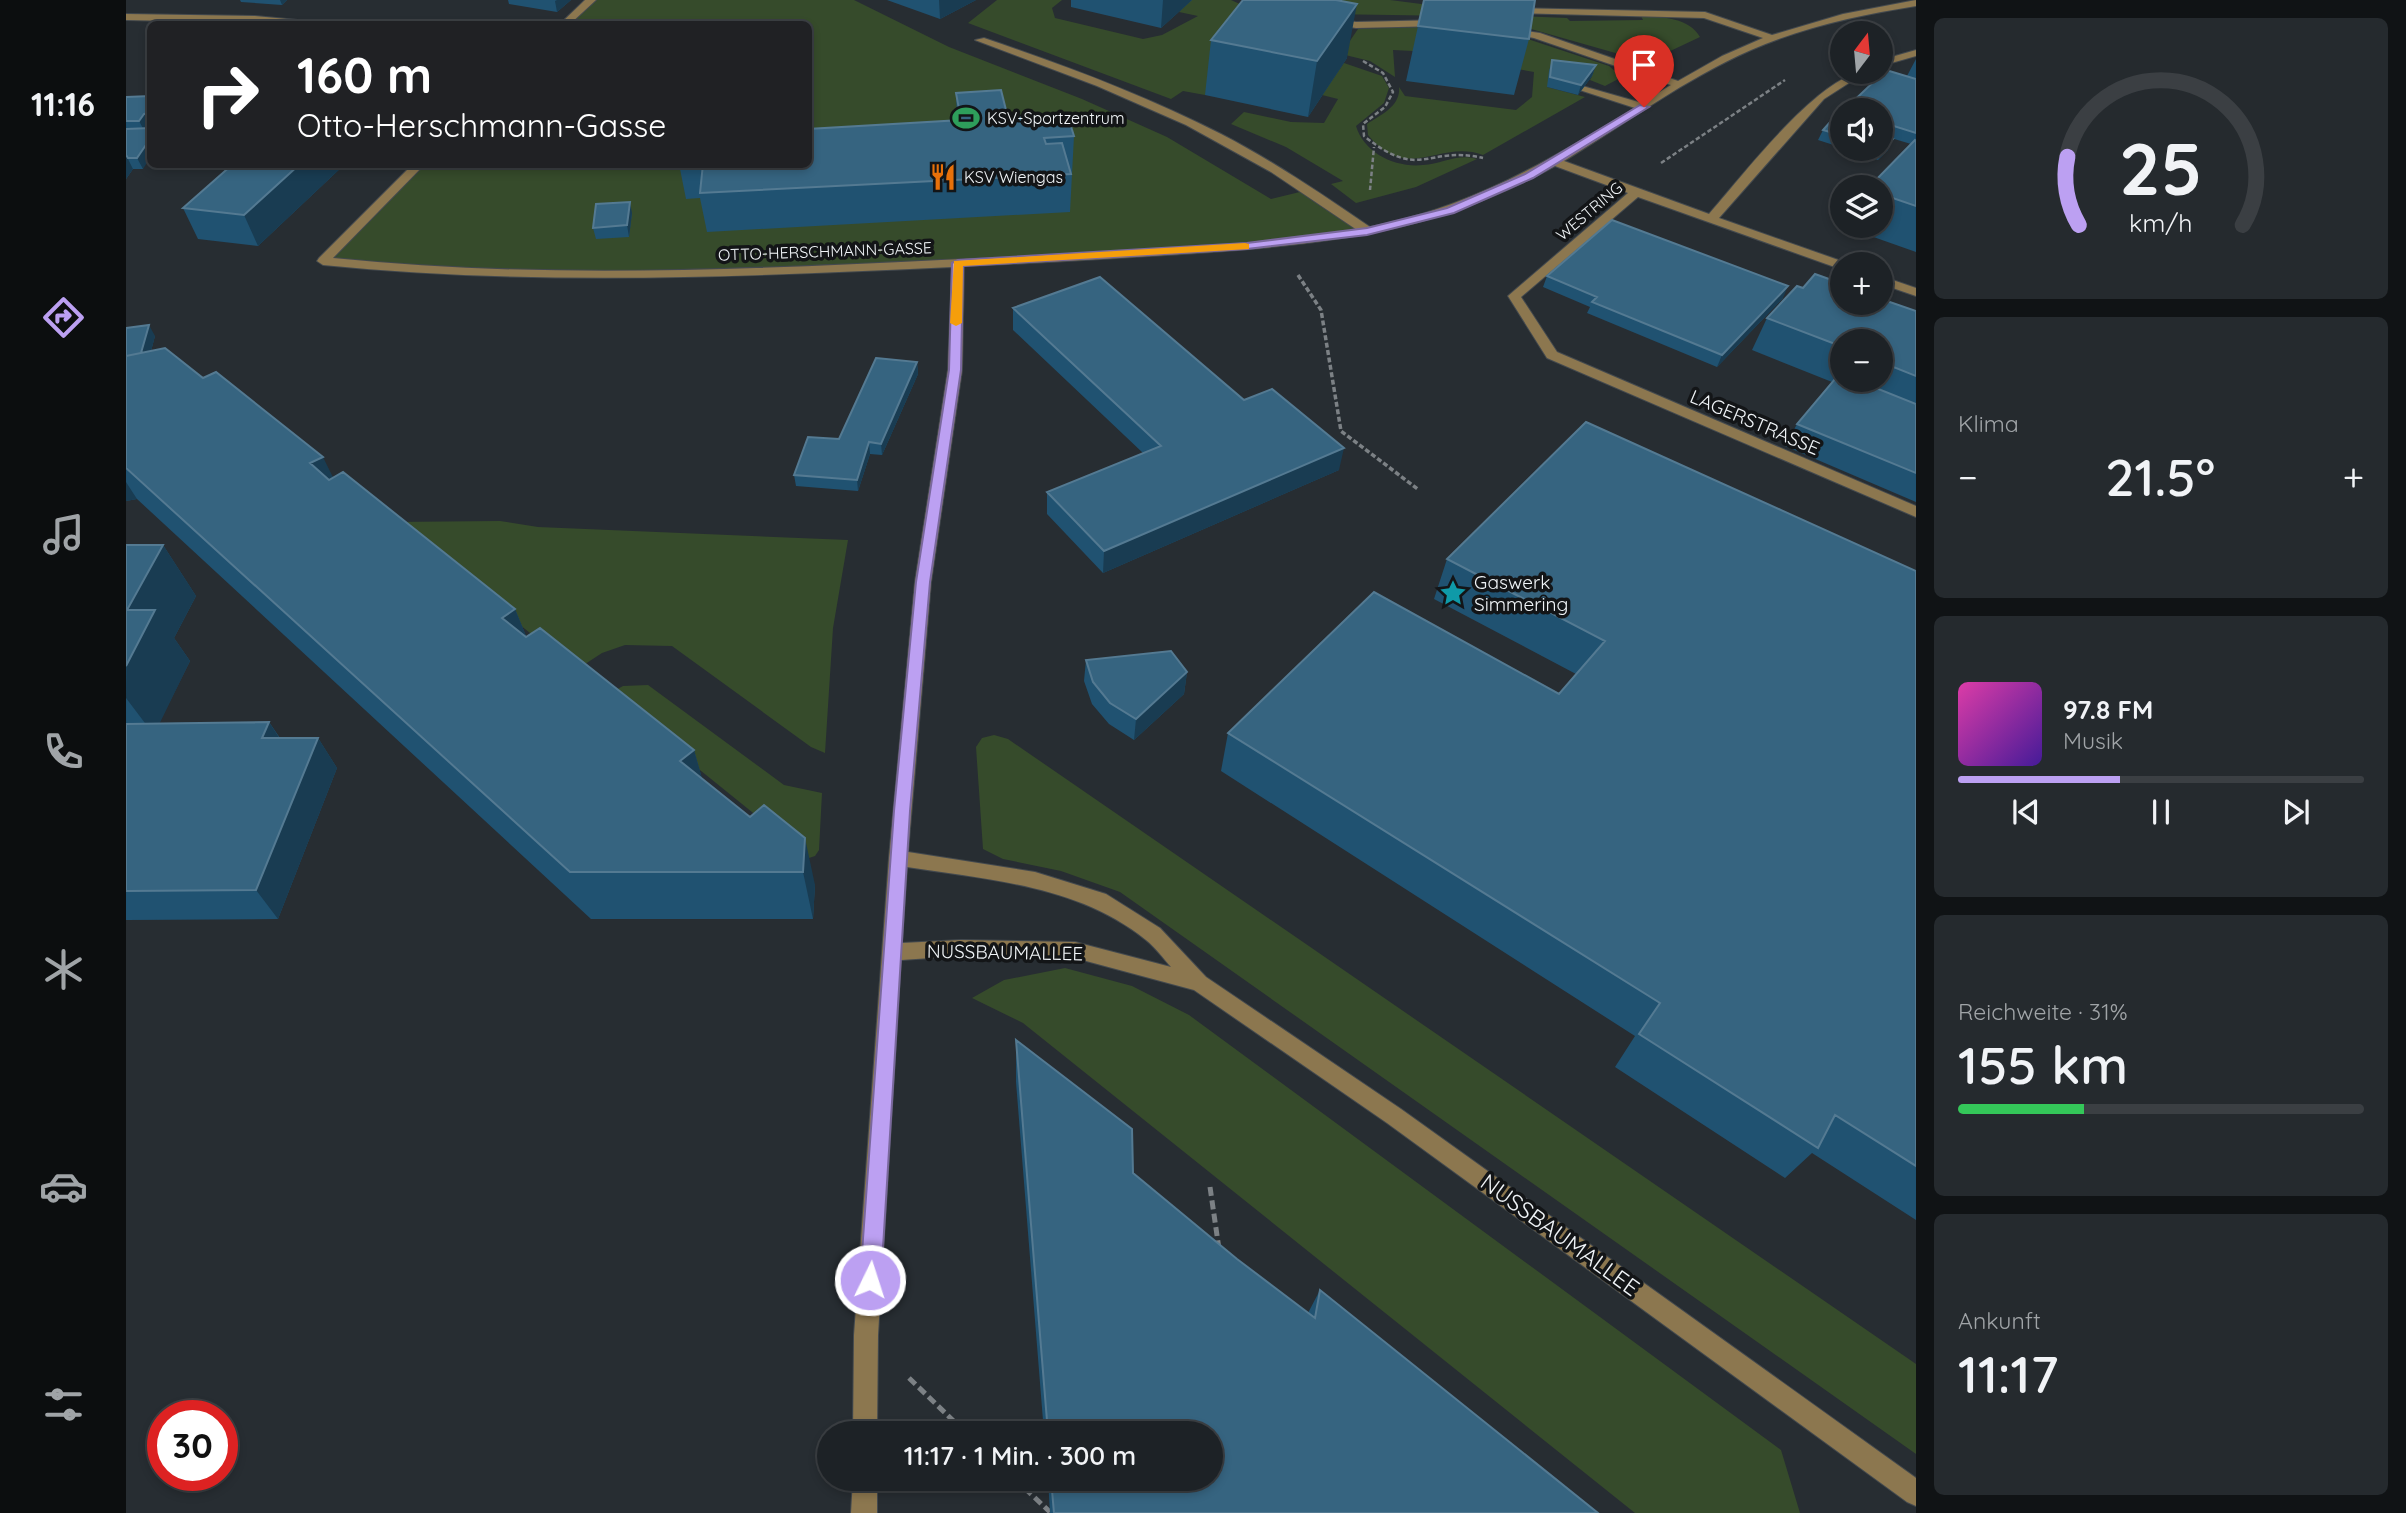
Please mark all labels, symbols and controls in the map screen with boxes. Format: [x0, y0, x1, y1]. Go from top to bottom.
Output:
north arrow [1830, 21, 1894, 84]
map controls [1830, 21, 1893, 392]
pin [1614, 35, 1674, 107]
text: 160 m [297, 44, 432, 105]
icon: arrive [1625, 46, 1663, 84]
icon: right [182, 49, 273, 140]
text: 11:16 [31, 84, 95, 124]
button: sound [1830, 98, 1893, 161]
sports icon: KSV-Sportzentrum [951, 103, 981, 133]
text: Otto-Herschmann-Gasse [297, 105, 666, 145]
place label: KSV-Sportzentrum [987, 108, 1125, 128]
text: 25 [2119, 122, 2203, 213]
restaurant icon: KSV Wiengas [928, 162, 958, 192]
place label: KSV Wiengas [964, 167, 1063, 187]
button: layers [1830, 175, 1893, 238]
street label: WESTRING [1552, 177, 1626, 245]
text: km/h [2129, 206, 2193, 237]
street label: OTTO-HERSCHMANN-GASSE [718, 237, 932, 265]
button: + [1830, 252, 1893, 315]
icon: directions [39, 293, 88, 342]
button: − [1830, 329, 1893, 392]
street label: LAGERSTRASSE [1687, 384, 1823, 460]
text: Klima [1958, 409, 2019, 438]
text: 21.5° [2105, 444, 2215, 509]
text: − [1958, 453, 1978, 501]
text: + [2343, 453, 2364, 501]
icon: music [39, 510, 88, 559]
place label: Gaswerk Simmering [1474, 570, 1568, 616]
place icon: Gaswerk Simmering [1438, 578, 1468, 608]
text: 97.8 FM [2063, 693, 2153, 726]
text: Musik [2063, 726, 2123, 755]
icon: phone [39, 727, 88, 776]
icon: previous [2007, 793, 2045, 831]
icon: pause [2142, 793, 2180, 831]
icon: next [2277, 793, 2315, 831]
street label: NUSSBAUMALLEE [927, 939, 1083, 965]
icon: climate [39, 945, 88, 994]
text: Reichweite · 31% [1958, 997, 2128, 1026]
text: 155 km [1958, 1032, 2128, 1097]
icon: car [39, 1162, 88, 1211]
street label: NUSSBAUMALLEE [1475, 1167, 1645, 1302]
position arrow [833, 1243, 907, 1317]
text: Ankunft [1958, 1306, 2041, 1335]
text: 11:17 [1958, 1341, 2058, 1406]
icon: filters [39, 1380, 88, 1429]
speed limit sign: 30 [147, 1400, 238, 1491]
text: 11:17 · 1 Min. · 300 m [904, 1439, 1136, 1472]

